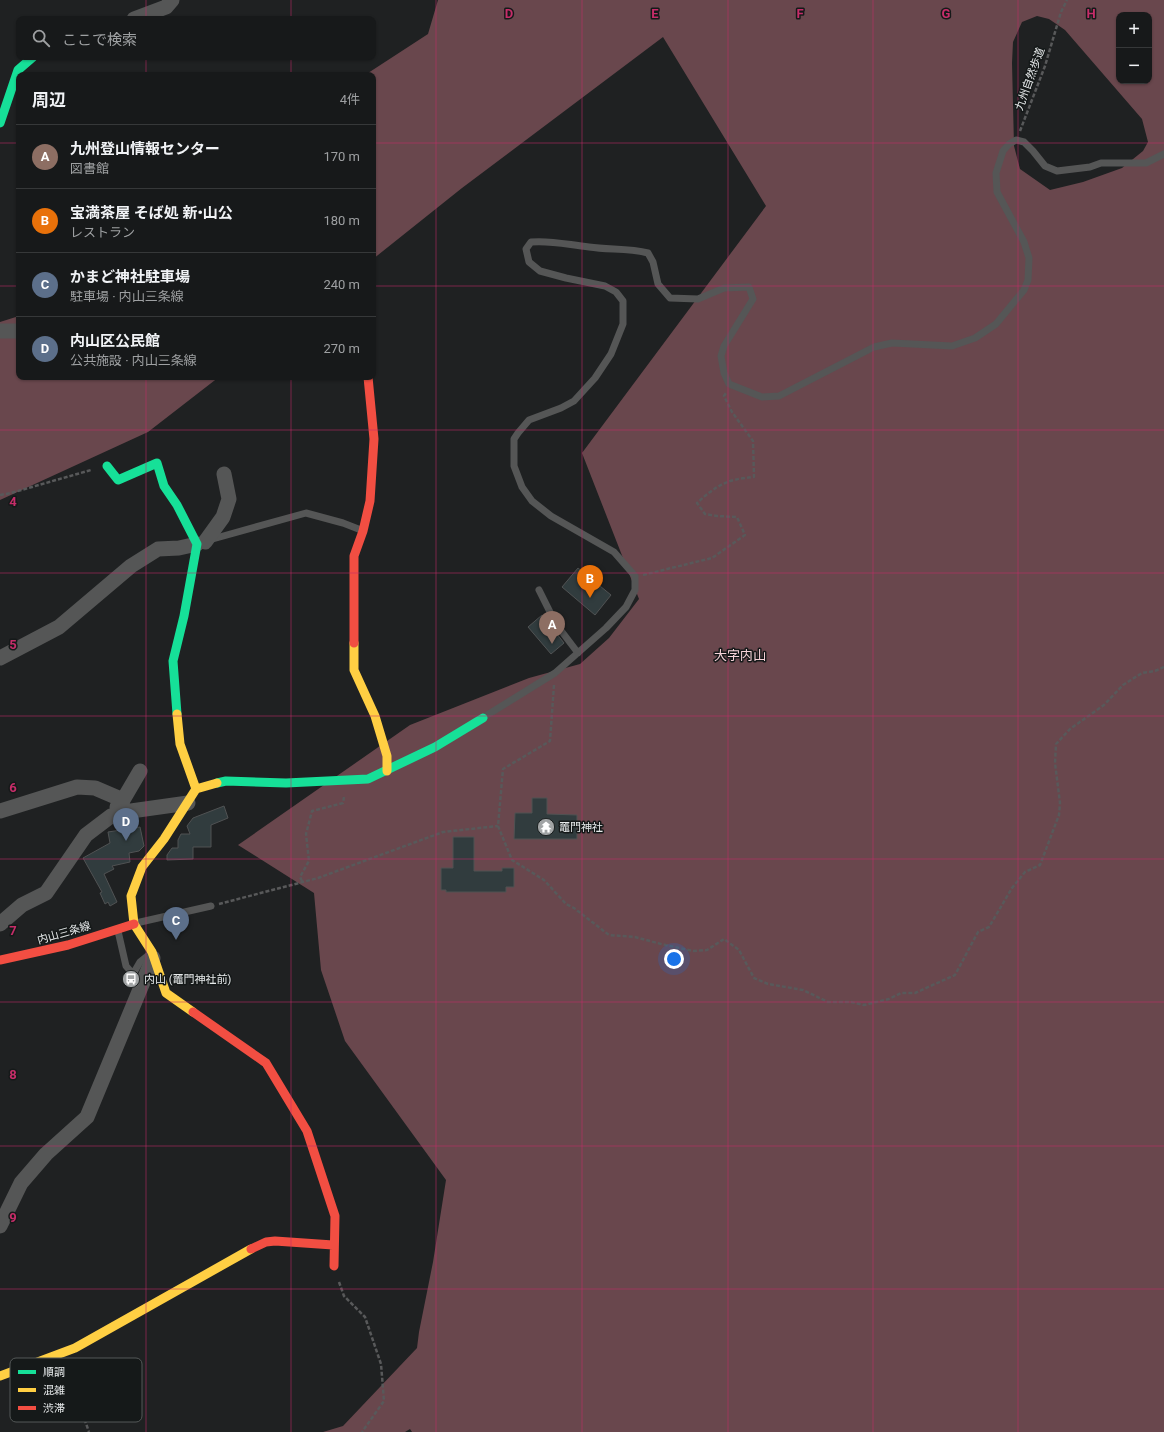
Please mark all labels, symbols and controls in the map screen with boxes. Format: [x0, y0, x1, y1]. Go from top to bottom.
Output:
text: D [505, 6, 513, 21]
text: E [651, 6, 659, 21]
text: F [796, 6, 804, 21]
text: G [942, 6, 951, 21]
text: H [1086, 6, 1096, 21]
map controls [1116, 12, 1152, 84]
button: + [1116, 12, 1152, 48]
search box [16, 16, 376, 60]
icon: search [30, 27, 52, 49]
text: ここで検索 [62, 31, 137, 49]
street label: 九州自然歩道 [1013, 46, 1047, 112]
button: − [1116, 48, 1152, 84]
text: 周辺 [32, 90, 66, 110]
text: 4件 [340, 92, 360, 107]
text: 九州登山情報センター [70, 140, 220, 158]
text: A [41, 149, 49, 164]
text: 170 m [323, 149, 360, 164]
text: 図書館 [70, 161, 109, 176]
text: 宝満茶屋 そば処 新•山公 [70, 204, 233, 222]
text: B [41, 213, 49, 228]
text: 180 m [323, 213, 360, 228]
text: レストラン [70, 225, 135, 240]
text: かまど神社駐車場 [70, 268, 190, 286]
text: C [41, 277, 49, 292]
text: 240 m [323, 277, 360, 292]
text: 駐車場 · 内山三条線 [70, 289, 184, 304]
text: 内山区公民館 [70, 332, 160, 350]
text: D [41, 341, 49, 356]
text: 270 m [323, 341, 360, 356]
text: 公共施設 · 内山三条線 [70, 353, 197, 368]
text: 4 [9, 494, 17, 509]
pin: B [577, 565, 603, 598]
pin: A [539, 611, 565, 644]
text: 5 [9, 637, 17, 652]
district label: 大字内山 [714, 648, 766, 663]
text: 6 [9, 780, 17, 795]
pin: D [113, 808, 139, 841]
temple icon: 竈門神社 [536, 817, 556, 837]
place label: 竈門神社 [559, 821, 603, 834]
pin: C [163, 907, 189, 940]
street label: 内山三条線 [36, 919, 92, 947]
text: 7 [9, 923, 17, 938]
your location [664, 949, 684, 969]
bus stop icon: 内山 (竈門神社前) [121, 969, 141, 989]
place label: 内山 (竈門神社前) [144, 973, 231, 986]
text: 8 [9, 1067, 17, 1082]
text: 9 [9, 1210, 17, 1225]
legend [10, 1358, 142, 1422]
text: 順調 [43, 1366, 65, 1379]
text: 混雑 [43, 1384, 65, 1397]
text: 渋滞 [43, 1402, 65, 1415]

